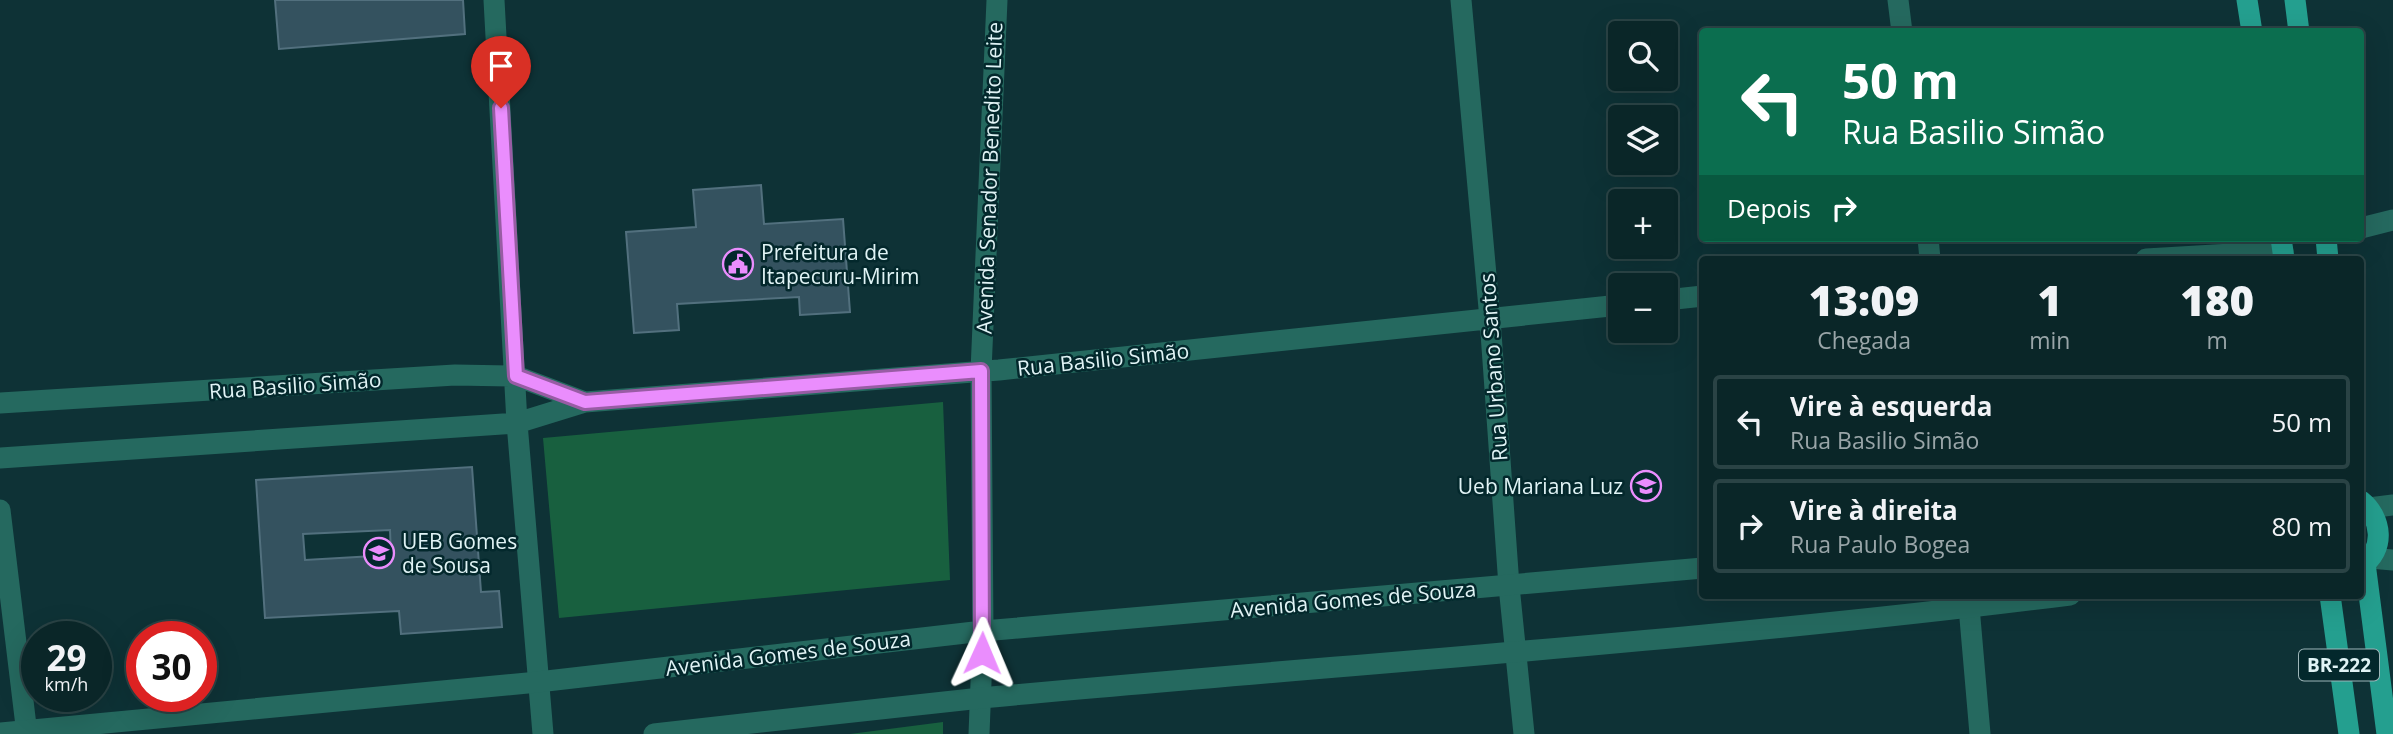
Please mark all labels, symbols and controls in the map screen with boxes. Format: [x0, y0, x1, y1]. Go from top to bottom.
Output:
map controls [1608, 21, 1678, 343]
button: search [1608, 21, 1678, 91]
street label: Avenida Senador Benedito Leite [970, 22, 1008, 334]
pin [471, 36, 531, 108]
icon: arrive [482, 47, 520, 85]
text: 50 m [1842, 47, 1959, 113]
icon: left [1727, 56, 1818, 147]
button: layers [1608, 105, 1678, 175]
text: Rua Basilio Simão [1842, 110, 2105, 153]
button: + [1608, 189, 1678, 259]
icon: right [1825, 189, 1863, 227]
text: Depois [1727, 190, 1811, 226]
place label: Prefeitura de Itapecuru-Mirim [761, 238, 919, 290]
public building icon: Prefeitura de Itapecuru-Mirim [721, 247, 755, 281]
text: 13:09 [1809, 271, 1919, 328]
text: 1 [2038, 271, 2062, 328]
text: 180 [2180, 271, 2254, 328]
street label: Rua Urbano Santos [1472, 272, 1514, 462]
button: − [1608, 273, 1678, 343]
text: Chegada [1817, 324, 1911, 356]
text: min [2029, 324, 2070, 356]
text: m [2207, 324, 2228, 356]
street label: Rua Basilio Simão [1016, 336, 1190, 382]
street label: Rua Basilio Simão [208, 365, 382, 405]
text: Vire à esquerda [1790, 388, 1992, 424]
icon: left [1731, 403, 1769, 441]
text: 50 m [2271, 404, 2332, 440]
text: Rua Basilio Simão [1790, 424, 1979, 456]
school or university icon: Ueb Mariana Luz [1629, 469, 1663, 503]
place label: Ueb Mariana Luz [1458, 472, 1623, 500]
text: Vire à direita [1790, 492, 1958, 528]
icon: right [1731, 507, 1769, 545]
text: 80 m [2271, 508, 2332, 544]
place label: UEB Gomes de Sousa [402, 527, 517, 579]
text: Rua Paulo Bogea [1790, 528, 1970, 560]
school or university icon: UEB Gomes de Sousa [362, 536, 396, 570]
street label: Avenida Gomes de Souza [1229, 574, 1477, 624]
position arrow [945, 616, 1019, 690]
speed limit sign: 30 [126, 621, 217, 712]
street label: Avenida Gomes de Souza [664, 624, 912, 682]
text: 29 [46, 634, 87, 681]
road number: BR-222 [2299, 650, 2379, 680]
text: km/h [45, 672, 88, 696]

